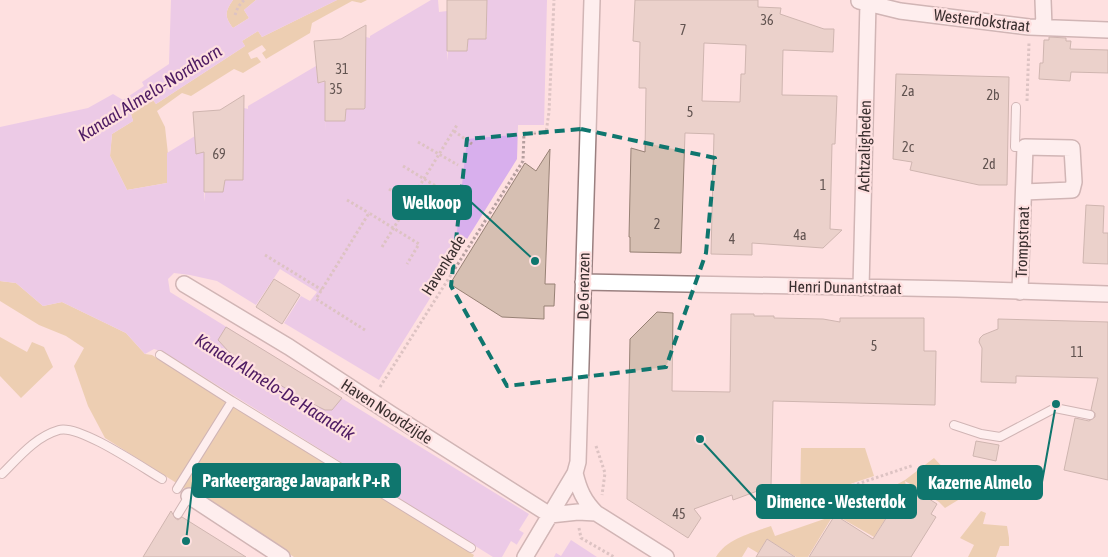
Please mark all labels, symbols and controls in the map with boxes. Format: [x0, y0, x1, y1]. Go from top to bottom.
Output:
street label: Westerdokstraat [933, 5, 1031, 35]
house number: 36 [760, 12, 774, 28]
house number: 7 [680, 22, 686, 38]
water label: Kanaal Almelo-Nordhorn [74, 40, 226, 145]
house number: 31 [335, 61, 349, 77]
house number: 35 [329, 81, 343, 97]
house number: 2a [901, 83, 915, 99]
house number: 2b [986, 87, 1000, 103]
street label: Achtzaligheden [854, 100, 875, 192]
house number: 5 [687, 104, 693, 120]
house number: 2c [902, 139, 915, 155]
house number: 69 [212, 146, 226, 162]
house number: 2d [982, 156, 996, 172]
house number: 1 [820, 177, 826, 193]
callout: Welkoop [393, 186, 471, 219]
text: Welkoop [402, 192, 461, 213]
street label: Trompstraat [1012, 206, 1033, 278]
house number: 2 [654, 216, 660, 232]
house number: 4a [793, 227, 807, 243]
house number: 4 [729, 231, 736, 247]
street label: Havenkade [417, 232, 469, 298]
street label: De Grenzen [573, 252, 593, 320]
street label: Henri Dunantstraat [788, 277, 902, 297]
water label: Kanaal Almelo-De Haandrik [192, 329, 360, 445]
house number: 5 [871, 338, 877, 354]
house number: 11 [1070, 344, 1084, 360]
street label: Haven Noordzijde [337, 375, 436, 448]
callout: Parkeergarage Javapark P+R [193, 464, 400, 497]
callout: Kazerne Almelo [918, 466, 1042, 499]
text: Parkeergarage Javapark P+R [202, 470, 390, 491]
text: Kazerne Almelo [928, 472, 1032, 493]
callout: Dimence - Westerdok [757, 485, 916, 518]
text: Dimence - Westerdok [767, 491, 906, 512]
house number: 45 [672, 506, 686, 522]

